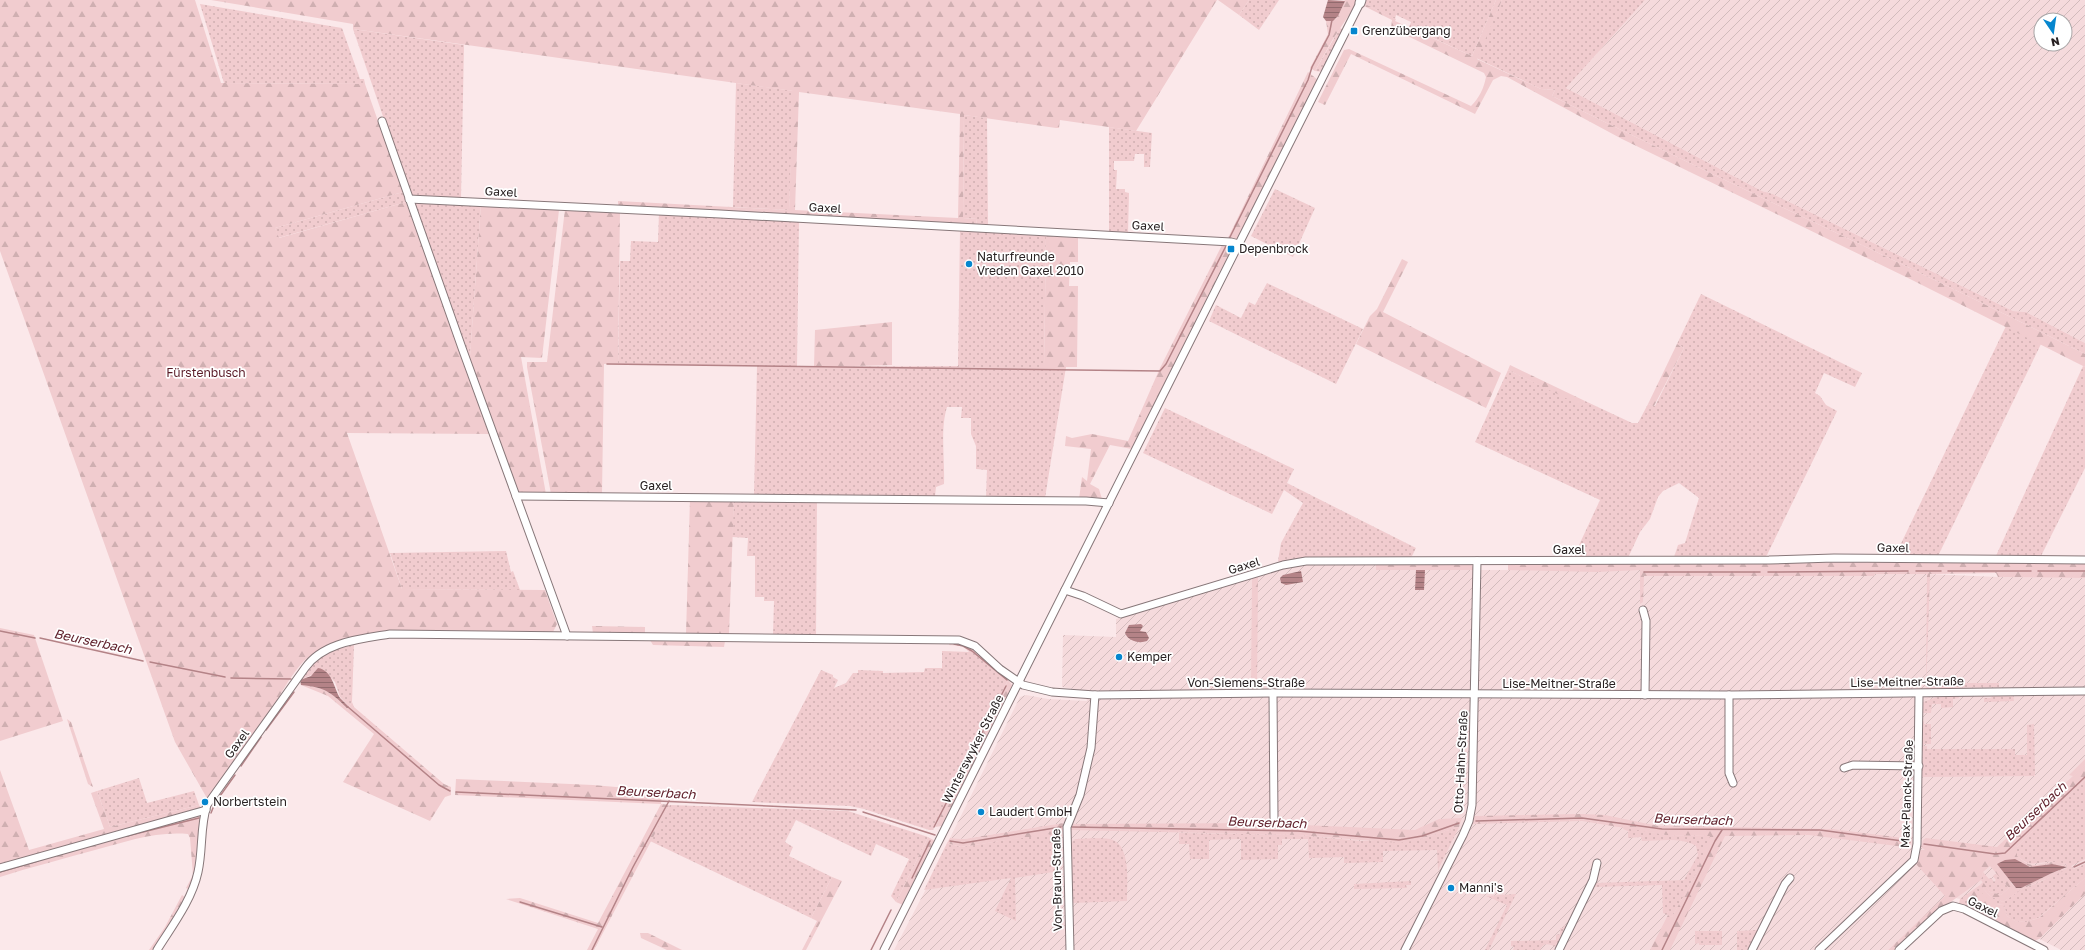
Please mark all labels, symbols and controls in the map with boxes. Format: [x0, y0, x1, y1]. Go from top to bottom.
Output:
north arrow [2033, 12, 2073, 52]
place label: Grenzübergang [1362, 23, 1451, 38]
marker: Grenzübergang [1349, 26, 1359, 36]
text: N [2050, 35, 2061, 50]
street label: Gaxel [484, 183, 518, 200]
street label: Gaxel [808, 199, 842, 216]
street label: Gaxel [1131, 217, 1165, 234]
place label: Depenbrock [1239, 241, 1309, 256]
marker: Depenbrock [1226, 244, 1236, 254]
place label: Naturfreunde Vreden Gaxel 2010 [977, 249, 1084, 278]
marker: Naturfreunde Vreden Gaxel 2010 [964, 259, 974, 269]
park label: Fürstenbusch [166, 365, 246, 380]
street label: Gaxel [640, 478, 672, 493]
street label: Gaxel [1877, 540, 1909, 555]
street label: Gaxel [1553, 542, 1585, 557]
street label: Gaxel [1226, 554, 1262, 577]
water label: Beurserbach [53, 625, 134, 657]
place label: Kemper [1127, 649, 1172, 664]
marker: Kemper [1114, 652, 1124, 662]
street label: Lise-Meitner-Straße [1850, 673, 1964, 690]
street label: Von-Siemens-Straße [1187, 675, 1305, 690]
street label: Lise-Meitner-Straße [1502, 676, 1616, 691]
street label: Winterswyker Straße [939, 692, 1007, 806]
street label: Otto-Hahn-Straße [1450, 710, 1471, 814]
street label: Gaxel [221, 726, 252, 761]
street label: Max-Planck-Straße [1897, 739, 1916, 848]
water label: Beurserbach [2001, 777, 2070, 844]
water label: Beurserbach [616, 782, 697, 802]
place label: Norbertstein [213, 794, 287, 809]
marker: Norbertstein [200, 797, 210, 807]
place label: Laudert GmbH [989, 804, 1073, 819]
marker: Laudert GmbH [976, 807, 986, 817]
water label: Beurserbach [1653, 810, 1734, 828]
water label: Beurserbach [1227, 813, 1308, 831]
street label: Von-Braun-Straße [1048, 829, 1065, 931]
place label: Manni's [1459, 880, 1503, 895]
marker: Manni's [1446, 883, 1456, 893]
street label: Gaxel [1965, 893, 2001, 920]

